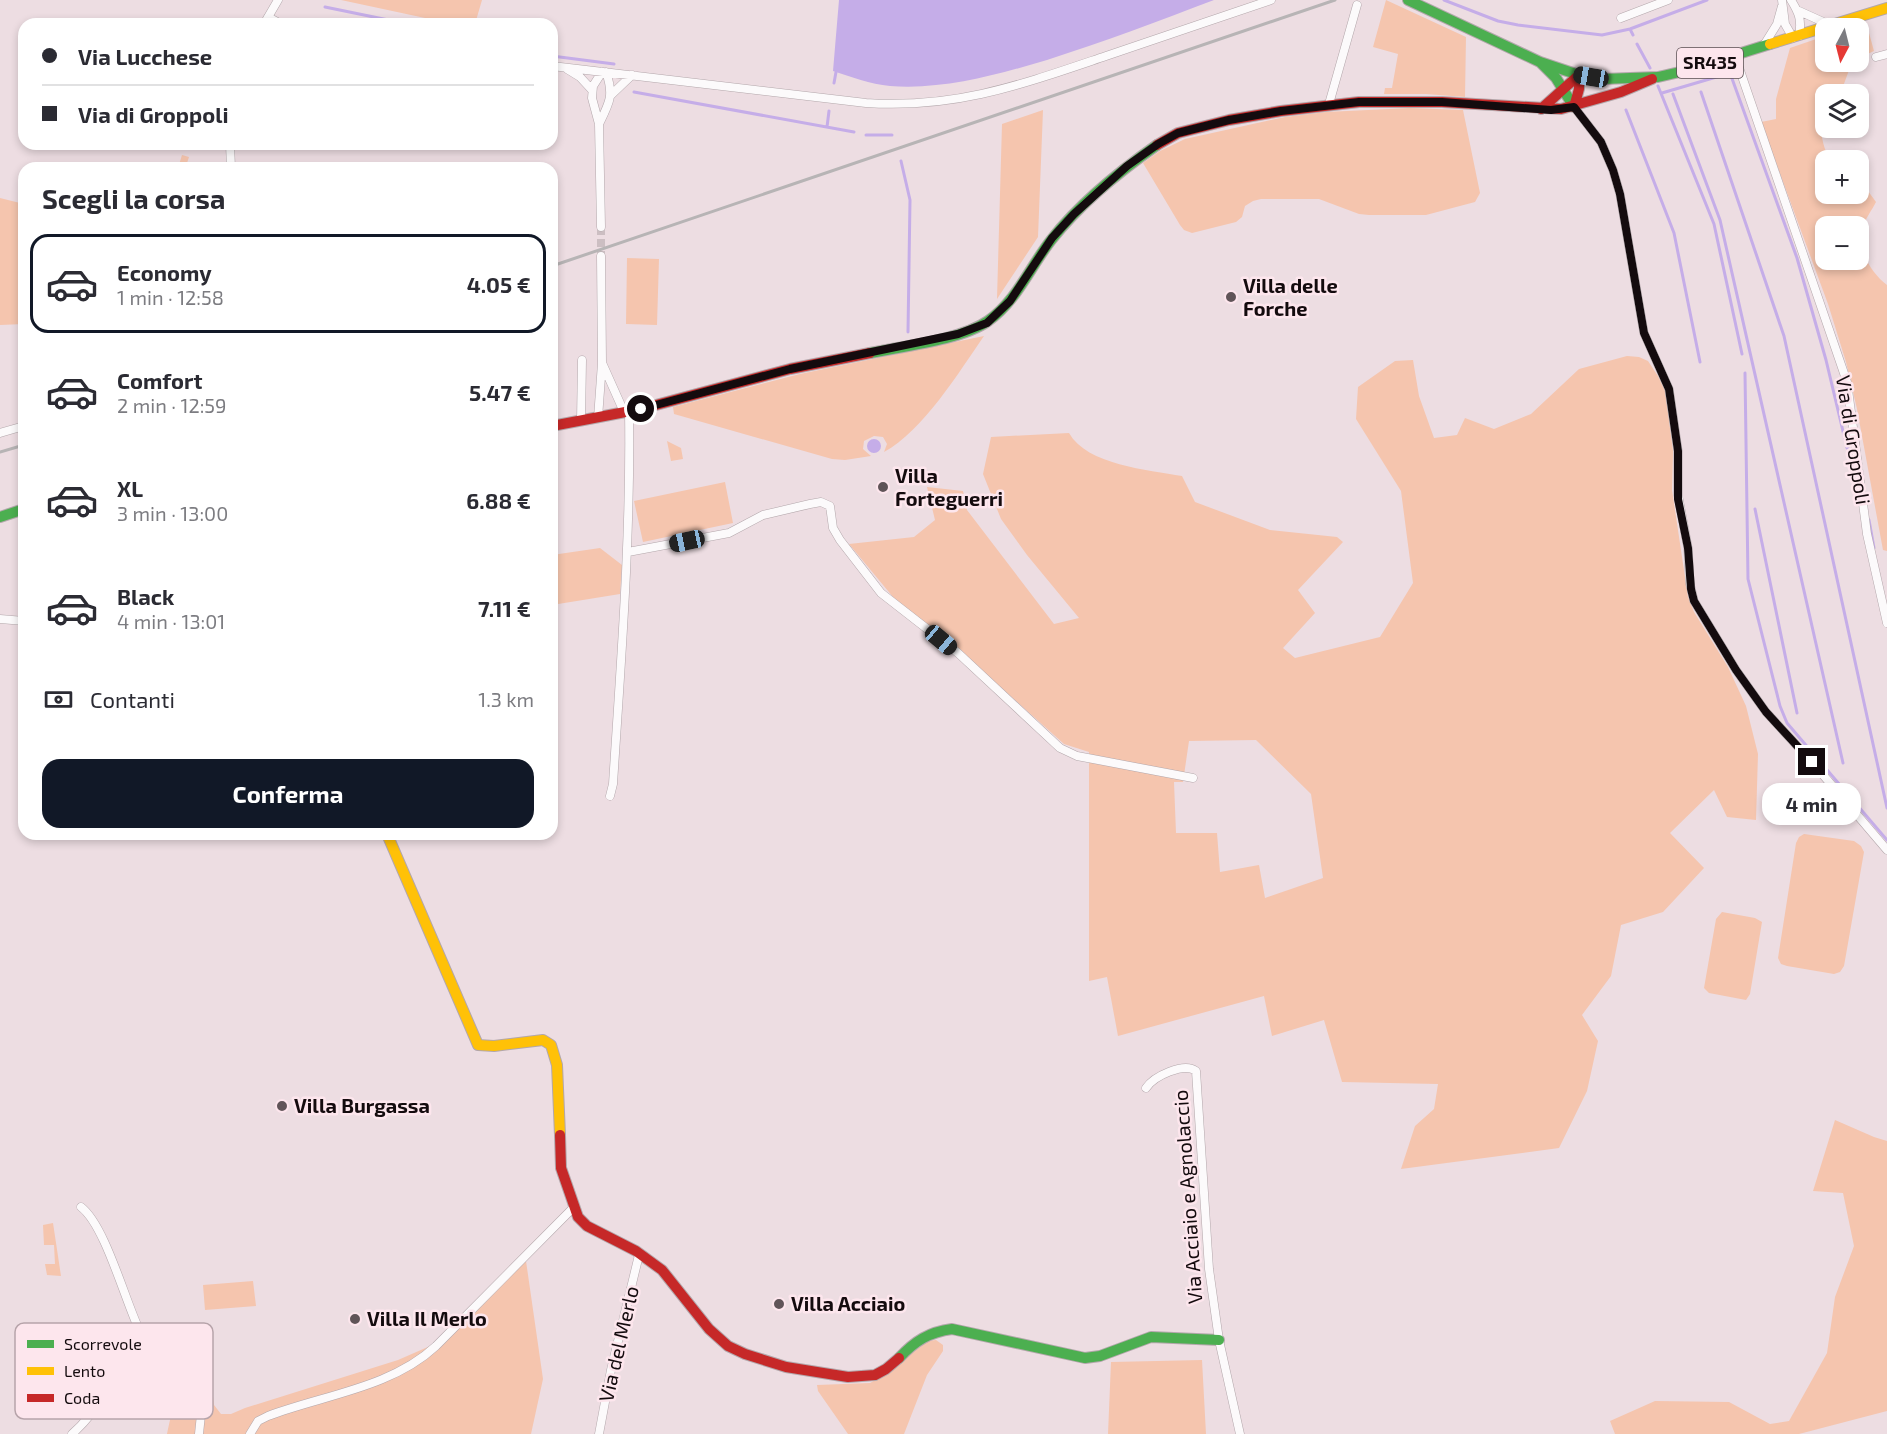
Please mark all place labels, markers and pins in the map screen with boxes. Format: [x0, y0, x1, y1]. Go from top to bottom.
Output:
place label: Villa delle Forche [1243, 273, 1338, 320]
marker: Villa delle Forche [1224, 290, 1238, 304]
place label: Villa Forteguerri [895, 463, 1003, 510]
marker: Villa Forteguerri [876, 480, 890, 494]
place label: Villa Burgassa [294, 1093, 430, 1117]
marker: Villa Burgassa [275, 1099, 289, 1113]
place label: Villa Acciaio [791, 1291, 905, 1315]
marker: Villa Acciaio [772, 1297, 786, 1311]
place label: Villa Il Merlo [367, 1306, 487, 1330]
marker: Villa Il Merlo [348, 1312, 362, 1326]

